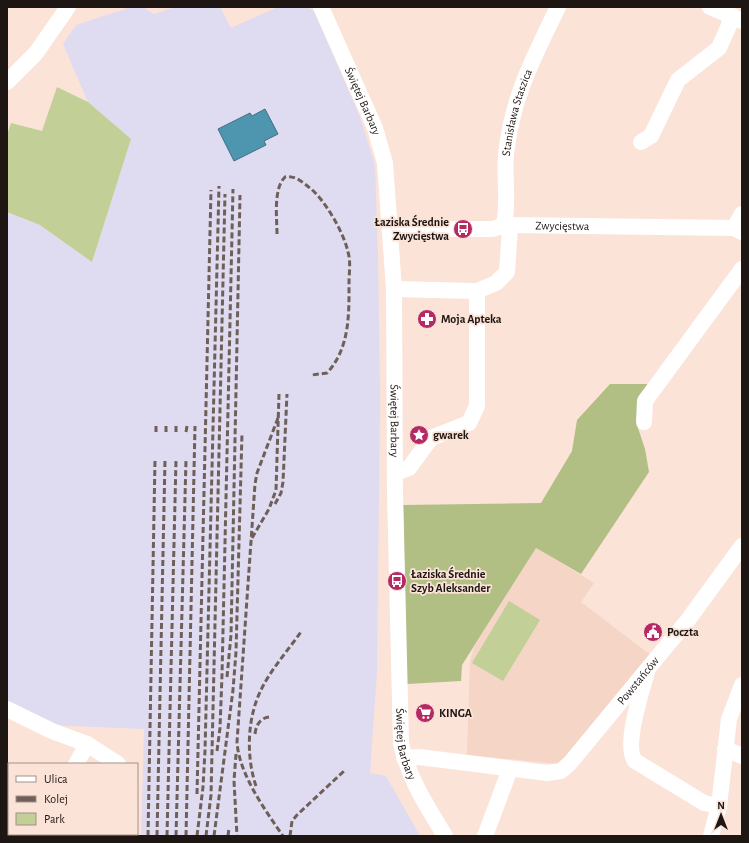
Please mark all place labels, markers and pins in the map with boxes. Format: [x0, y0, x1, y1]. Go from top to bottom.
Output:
place label: Łaziska Średnie Zwycięstwa [374, 214, 449, 243]
bus stop icon: Łaziska Średnie Zwycięstwa [452, 218, 474, 240]
pharmacy icon: Moja Apteka [416, 308, 438, 330]
place label: Moja Apteka [441, 313, 502, 326]
place icon: gwarek [408, 424, 430, 446]
place label: gwarek [433, 429, 469, 441]
place label: Łaziska Średnie Szyb Aleksander [410, 566, 491, 595]
bus stop icon: Łaziska Średnie Szyb Aleksander [386, 570, 408, 592]
public building icon: Poczta [642, 621, 664, 643]
place label: Poczta [667, 626, 699, 638]
supermarket icon: KINGA [414, 702, 436, 724]
place label: KINGA [439, 707, 473, 719]

